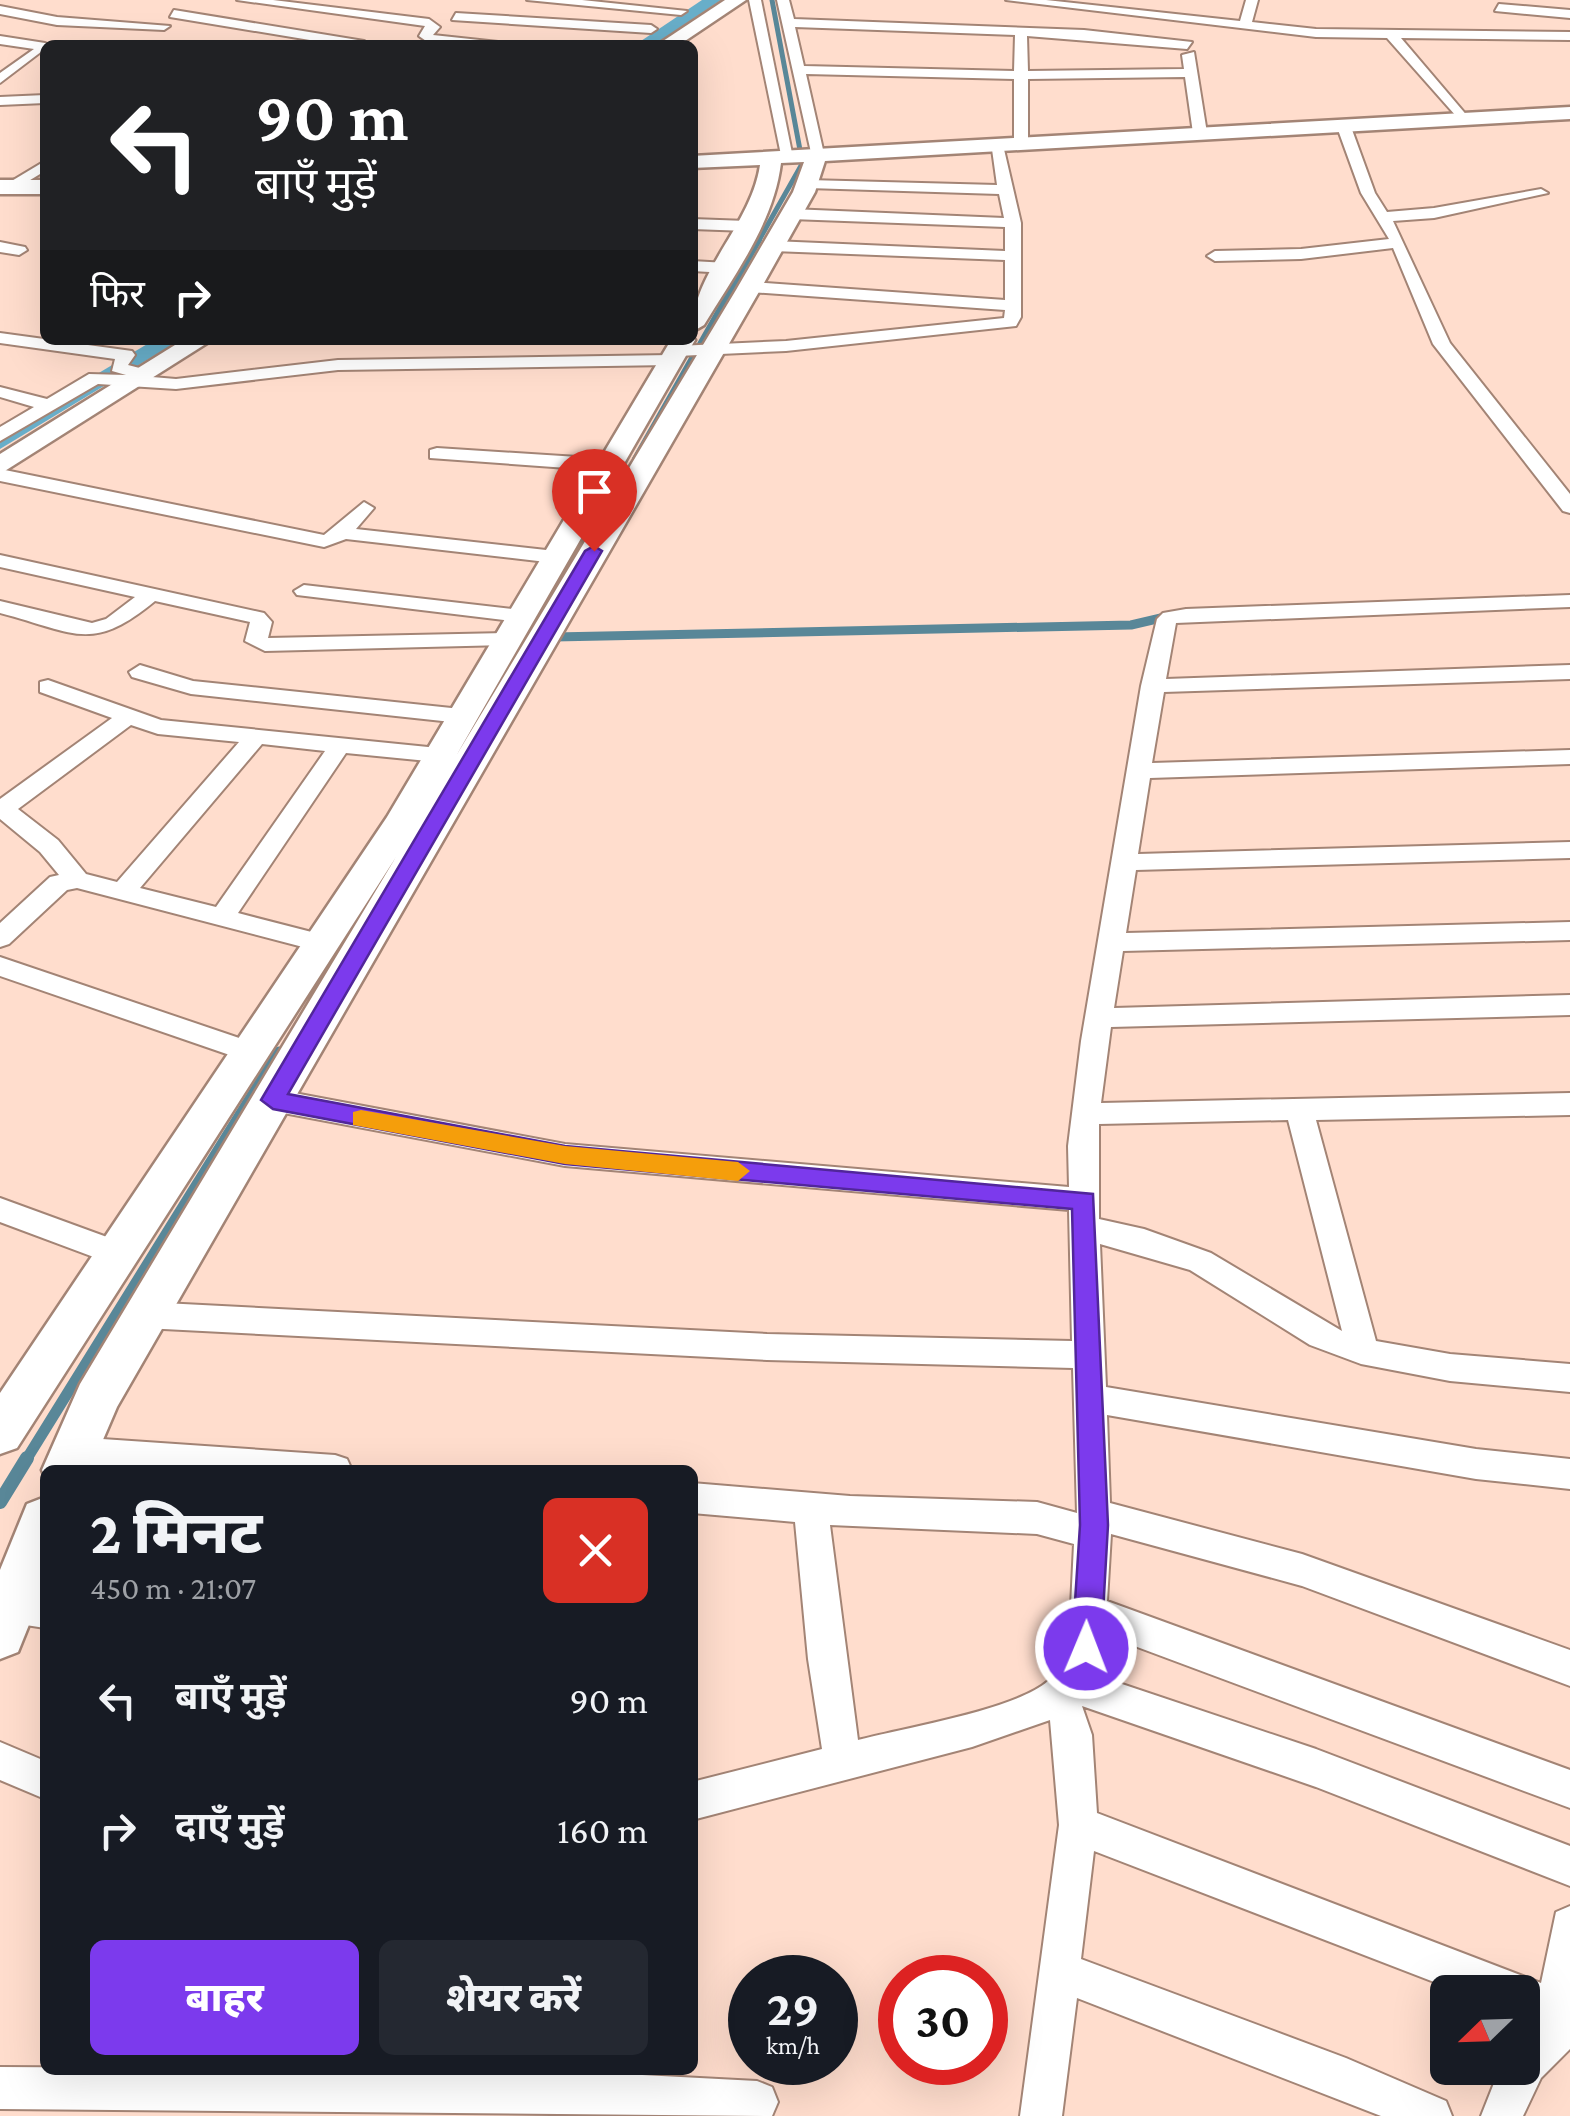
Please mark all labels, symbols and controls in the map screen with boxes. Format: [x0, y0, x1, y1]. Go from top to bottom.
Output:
text: 90 m [255, 77, 408, 155]
icon: left [90, 80, 220, 210]
text: बाएँ मुड़ें [255, 159, 377, 209]
icon: right [165, 270, 220, 325]
text: फिर [90, 273, 145, 315]
pin [552, 449, 637, 552]
icon: arrive [567, 464, 622, 519]
button: close [543, 1498, 648, 1603]
text: 2 मिनट [90, 1499, 262, 1566]
text: 450 m · 21:07 [90, 1570, 256, 1606]
position arrow [1034, 1596, 1138, 1700]
icon: left [90, 1673, 145, 1728]
text: बाएँ मुड़ें [175, 1675, 287, 1717]
text: 90 m [570, 1679, 648, 1721]
icon: right [90, 1803, 145, 1858]
text: दाएँ मुड़ें [175, 1805, 284, 1847]
text: 160 m [557, 1809, 648, 1851]
button: बाहर [90, 1940, 359, 2055]
button: शेयर करें [379, 1940, 648, 2055]
speed limit sign: 30 [878, 1955, 1008, 2085]
north arrow [1430, 1975, 1540, 2085]
map controls [1430, 1975, 1540, 2085]
text: 29 [767, 1980, 819, 2036]
text: km/h [766, 2032, 820, 2059]

